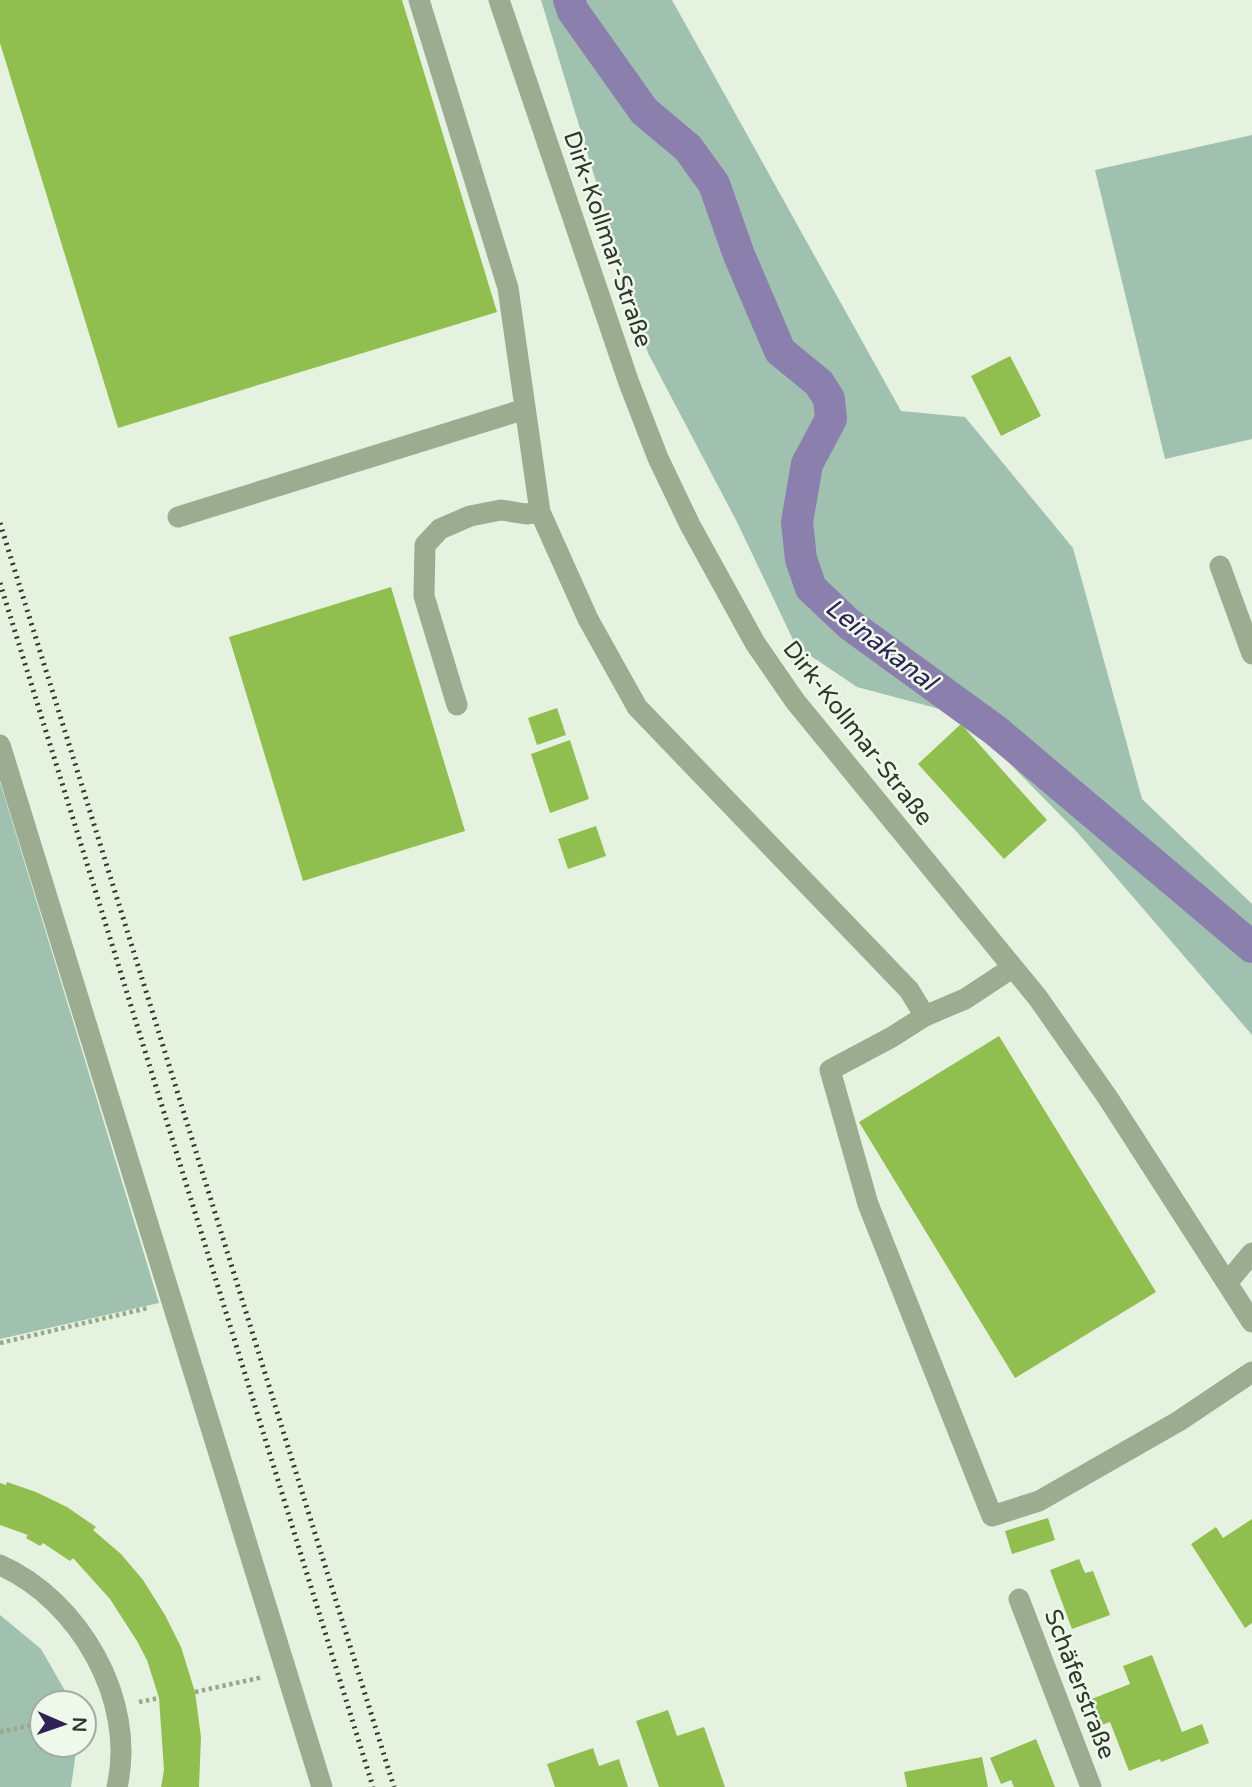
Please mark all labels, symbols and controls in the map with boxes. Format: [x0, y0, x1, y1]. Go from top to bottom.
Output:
street label: Dirk-Kollmar-Straße [557, 127, 658, 351]
water label: Leinakanal [819, 592, 945, 699]
street label: Dirk-Kollmar-Straße [776, 635, 939, 832]
street label: Schäferstraße [1038, 1605, 1121, 1763]
north arrow [28, 1689, 98, 1759]
text: N [68, 1717, 90, 1733]

